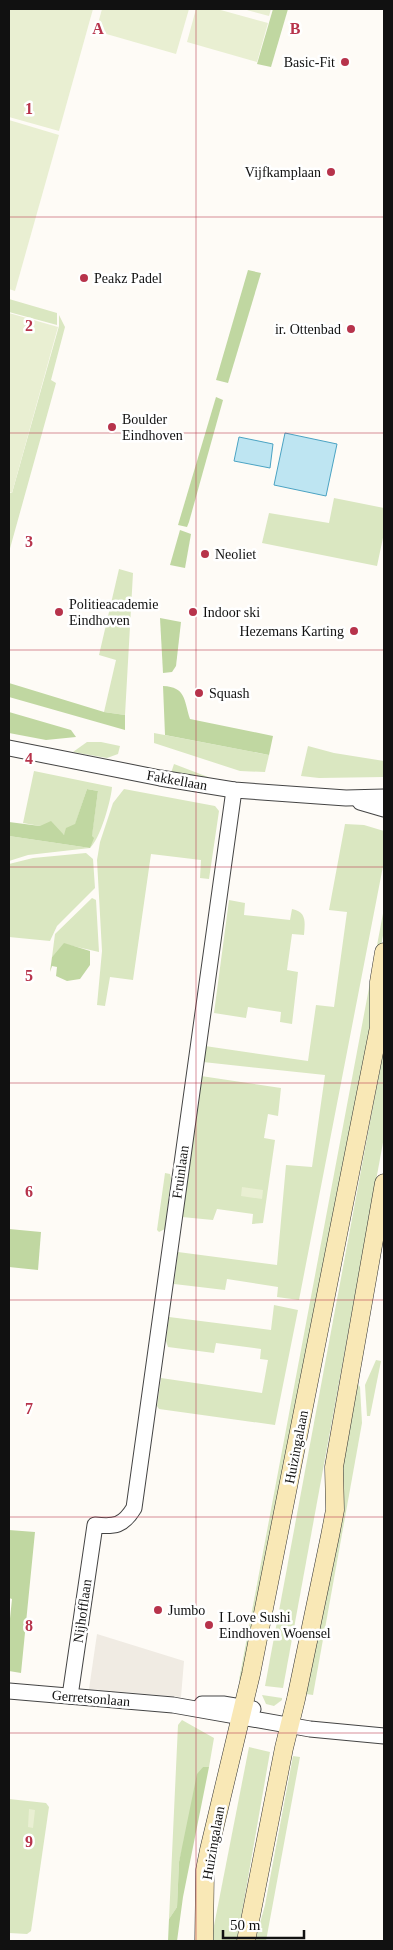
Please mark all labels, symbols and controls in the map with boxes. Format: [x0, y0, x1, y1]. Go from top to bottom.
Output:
text: A [92, 20, 104, 37]
text: B [290, 20, 301, 37]
place label: Basic-Fit [284, 55, 335, 70]
marker: Basic-Fit [339, 56, 351, 68]
text: 1 [25, 100, 33, 117]
place label: Vijfkamplaan [245, 165, 321, 180]
marker: Vijfkamplaan [325, 166, 337, 178]
place label: Peakz Padel [94, 271, 162, 286]
marker: Peakz Padel [78, 272, 90, 284]
text: 2 [25, 317, 33, 334]
place label: ir. Ottenbad [275, 322, 341, 337]
marker: ir. Ottenbad [345, 323, 357, 335]
place label: Boulder Eindhoven [122, 412, 183, 443]
marker: Boulder Eindhoven [106, 421, 118, 433]
text: 3 [25, 533, 33, 550]
place label: Neoliet [215, 547, 256, 562]
marker: Neoliet [199, 548, 211, 560]
place label: Politieacademie Eindhoven [69, 597, 158, 628]
place label: Indoor ski [203, 605, 260, 620]
marker: Politieacademie Eindhoven [53, 606, 65, 618]
marker: Indoor ski [187, 606, 199, 618]
place label: Hezemans Karting [239, 624, 344, 639]
marker: Hezemans Karting [348, 625, 360, 637]
place label: Squash [209, 686, 249, 701]
marker: Squash [193, 687, 205, 699]
text: 4 [25, 750, 33, 767]
street label: Fakkellaan [145, 768, 208, 793]
text: 5 [25, 967, 33, 984]
street label: Fruinlaan [169, 1144, 192, 1200]
text: 6 [25, 1183, 33, 1200]
text: 7 [25, 1400, 33, 1417]
street label: Huizingalaan [282, 1409, 311, 1485]
street label: Nijhofflaan [71, 1578, 94, 1644]
place label: Jumbo [168, 1603, 205, 1618]
marker: Jumbo [152, 1604, 164, 1616]
place label: I Love Sushi Eindhoven Woensel [219, 1610, 331, 1641]
text: 8 [25, 1617, 33, 1634]
marker: I Love Sushi Eindhoven Woensel [203, 1619, 215, 1631]
street label: Gerretsonlaan [51, 1688, 131, 1709]
street label: Huizingalaan [200, 1805, 227, 1881]
text: 9 [25, 1833, 33, 1850]
scale bar [223, 1908, 304, 1940]
text: 50 m [230, 1917, 261, 1933]

